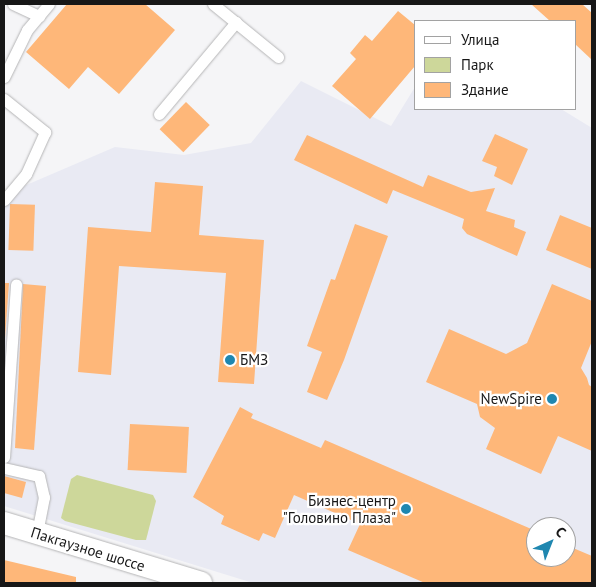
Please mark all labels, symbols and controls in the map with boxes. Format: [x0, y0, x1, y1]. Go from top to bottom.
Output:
legend [414, 20, 576, 110]
text: Улица [461, 30, 499, 49]
text: Парк [461, 55, 494, 74]
text: Здание [461, 80, 509, 99]
place label: БМЗ [240, 351, 268, 369]
marker: БМЗ [224, 354, 236, 366]
place label: NewSpire [481, 390, 542, 408]
marker: NewSpire [546, 393, 558, 405]
place label: Бизнес-центр "Головино Плаза" [283, 491, 396, 526]
marker: Бизнес-центр "Головино Плаза" [400, 503, 412, 515]
north arrow [526, 517, 576, 567]
street label: Пакгаузное шоссе [29, 523, 147, 575]
text: С [552, 523, 570, 541]

